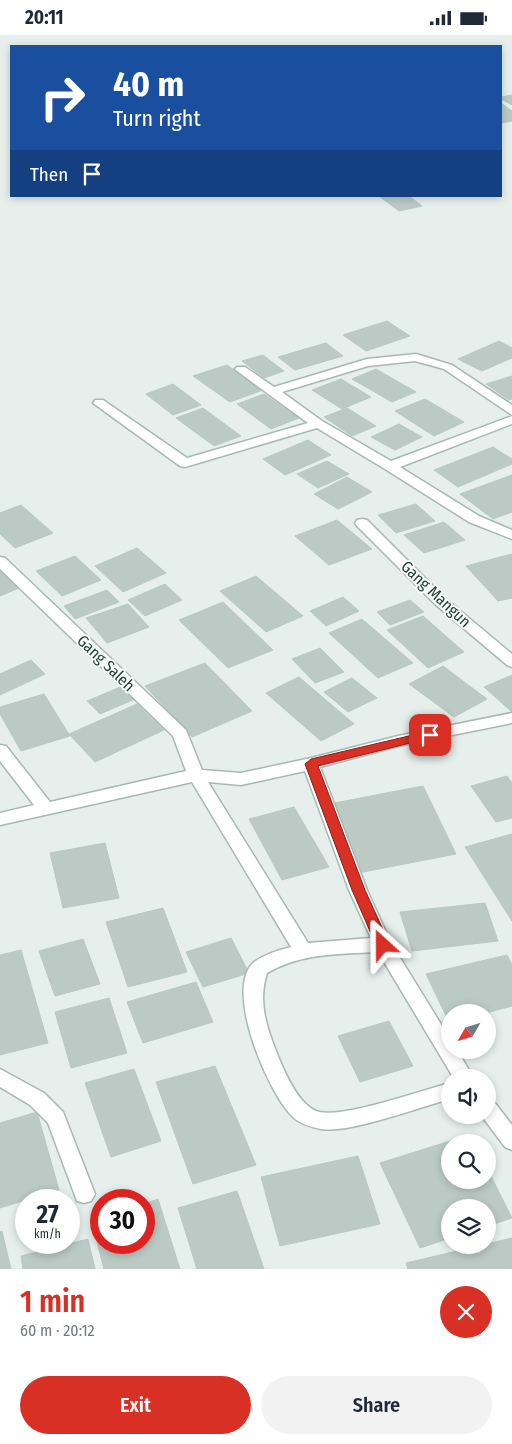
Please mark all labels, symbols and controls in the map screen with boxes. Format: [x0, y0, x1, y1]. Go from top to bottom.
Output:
text: 20:11 [25, 6, 64, 29]
text: 40 m [113, 63, 184, 105]
icon: right [30, 65, 95, 130]
text: Turn right [113, 105, 201, 132]
icon: arrive [78, 160, 106, 188]
text: Then [30, 163, 68, 186]
street label: Gang Mangun [397, 557, 475, 631]
street label: Gang Saleh [73, 631, 139, 695]
pin [409, 714, 451, 756]
icon: arrive [416, 721, 444, 749]
position arrow [356, 918, 408, 970]
north arrow [441, 1004, 496, 1059]
map controls [441, 1004, 496, 1254]
button: sound [441, 1069, 496, 1124]
button: search [441, 1134, 496, 1189]
speed limit sign: 30 [90, 1189, 155, 1254]
button: layers [441, 1199, 496, 1254]
text: 27 [36, 1200, 59, 1230]
text: km/h [34, 1227, 61, 1241]
text: 1 min [20, 1284, 85, 1320]
button: close [440, 1286, 492, 1338]
text: 60 m · 20:12 [20, 1321, 95, 1340]
button: Exit [20, 1376, 251, 1434]
button: Share [261, 1376, 492, 1434]

